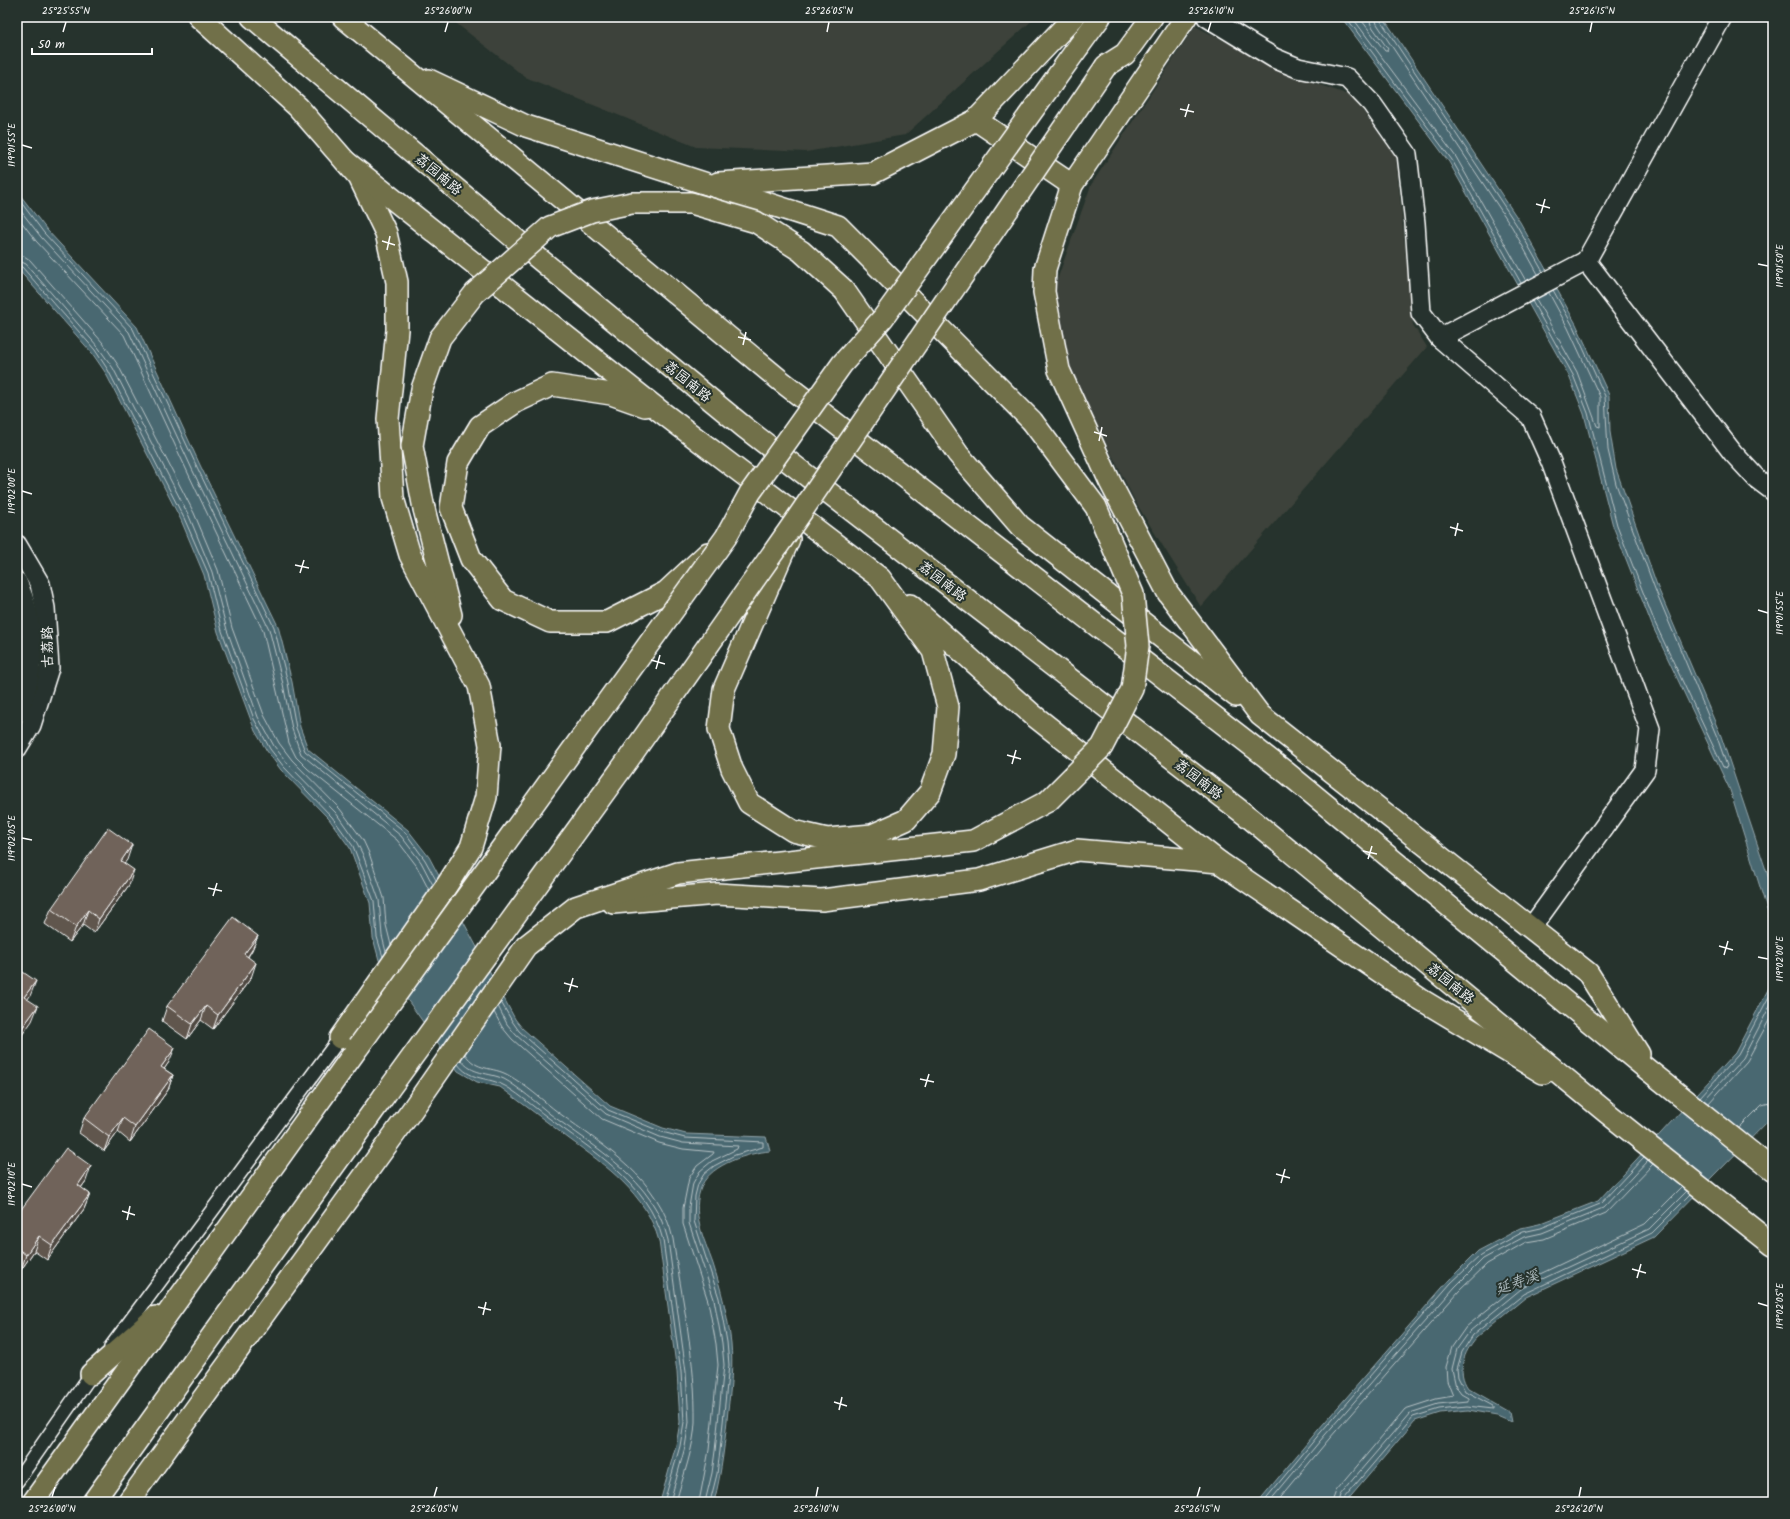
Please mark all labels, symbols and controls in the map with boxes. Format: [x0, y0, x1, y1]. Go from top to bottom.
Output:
text: 25°25'55"N [42, 3, 90, 19]
text: 25°26'00"N [424, 3, 472, 19]
text: 25°26'05"N [805, 3, 853, 19]
text: 25°26'10"N [1188, 3, 1234, 19]
text: 25°26'15"N [1569, 3, 1615, 19]
scale bar [32, 30, 152, 56]
text: 50 m [38, 35, 65, 54]
text: 119°01'55"E [4, 122, 20, 167]
street label: 荔园南路 [410, 148, 467, 201]
text: 119°01'50"E [1772, 243, 1788, 288]
street label: 荔园南路 [659, 356, 716, 408]
text: 119°02'00"E [4, 467, 20, 514]
street label: 荔园南路 [914, 556, 971, 608]
text: 119°01'55"E [1772, 590, 1788, 635]
street label: 古荔路 [37, 626, 59, 668]
street label: 荔园南路 [1170, 754, 1227, 806]
text: 119°02'05"E [4, 814, 20, 861]
text: 119°02'00"E [1772, 935, 1788, 982]
street label: 荔园南路 [1422, 958, 1479, 1010]
text: 119°02'10"E [4, 1161, 20, 1206]
water label: 延寿溪 [1492, 1264, 1544, 1302]
text: 119°02'05"E [1772, 1282, 1788, 1329]
text: 25°26'00"N [28, 1501, 76, 1517]
text: 25°26'05"N [410, 1501, 458, 1517]
text: 25°26'10"N [793, 1501, 839, 1517]
text: 25°26'15"N [1174, 1501, 1220, 1517]
text: 25°26'20"N [1555, 1501, 1603, 1517]

